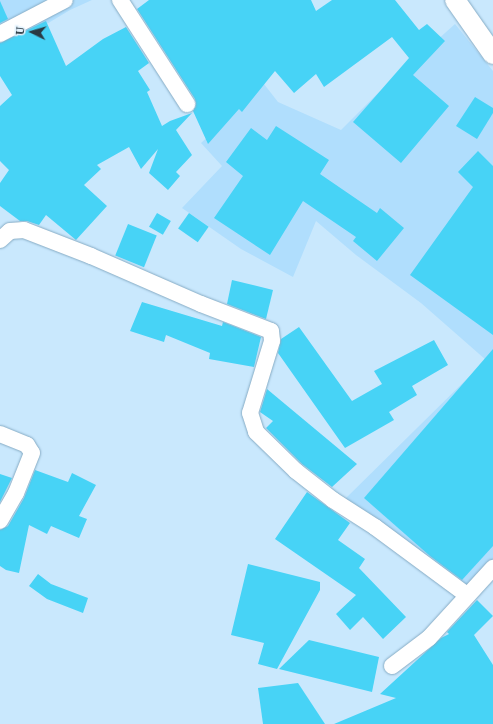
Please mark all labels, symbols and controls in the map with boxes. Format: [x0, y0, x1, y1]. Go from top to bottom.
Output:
north arrow [12, 12, 52, 52]
text: U [12, 26, 27, 36]

